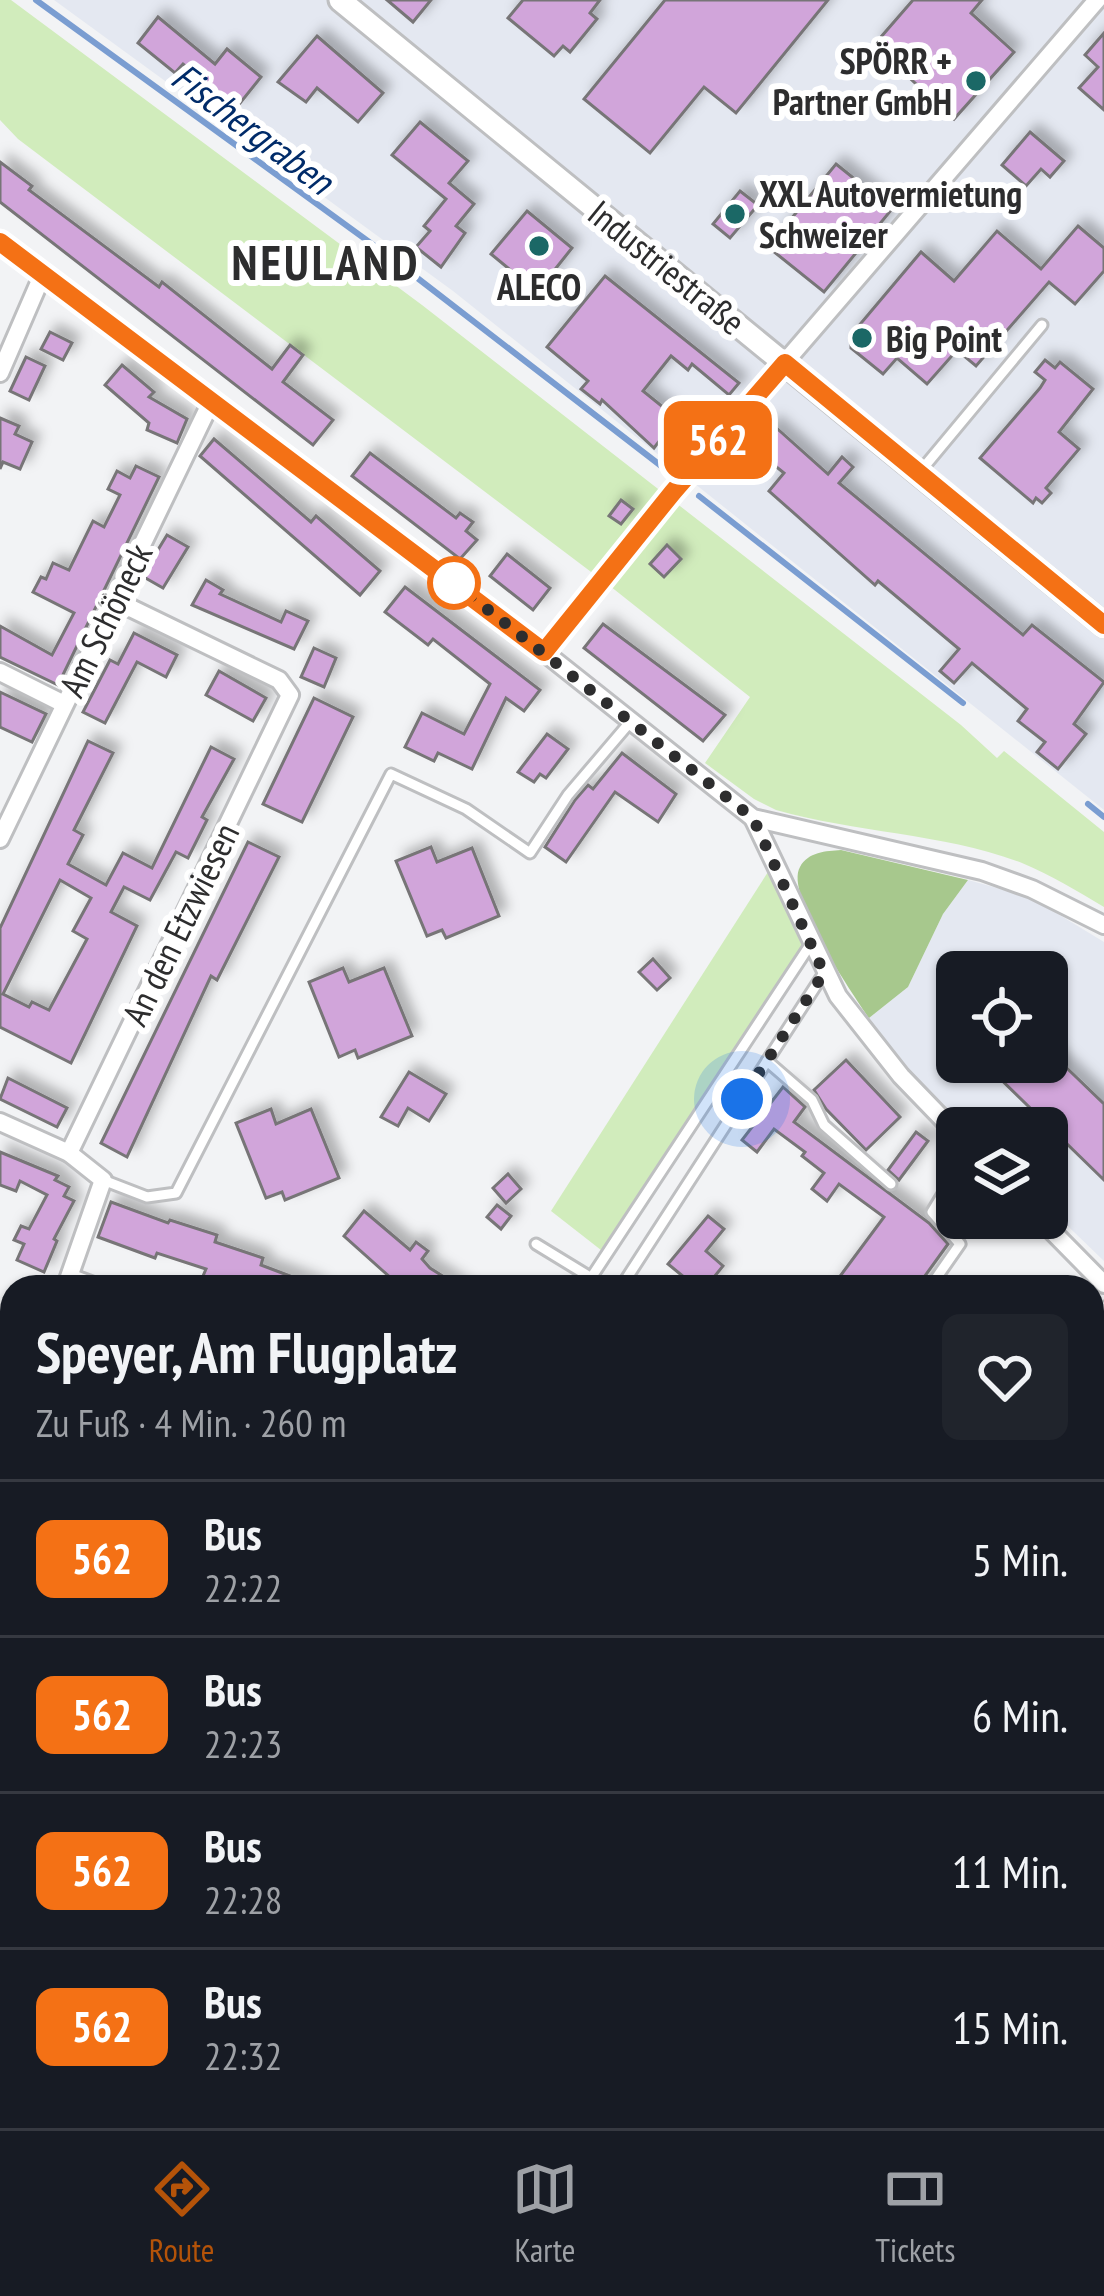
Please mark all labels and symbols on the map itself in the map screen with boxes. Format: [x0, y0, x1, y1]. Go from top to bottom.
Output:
place label: SPÖRR + Partner GmbH [773, 37, 952, 125]
water label: Fischergraben [162, 51, 345, 206]
marker: SPÖRR + Partner GmbH [963, 68, 989, 94]
place label: XXL Autovermietung Schweizer [759, 170, 1022, 258]
street label: Industriestraße [579, 189, 755, 345]
marker: XXL Autovermietung Schweizer [722, 201, 748, 227]
district label: NEULAND [232, 231, 420, 293]
marker: ALECO [526, 233, 552, 259]
place label: ALECO [496, 263, 581, 310]
place label: Big Point [886, 315, 1002, 362]
marker: Big Point [849, 325, 875, 351]
line badge: 562 [649, 401, 787, 479]
street label: Am Schöneck [48, 536, 162, 704]
unlabelled marker [429, 558, 479, 608]
street label: An den Etzwiesen [111, 815, 249, 1033]
your location [712, 1069, 772, 1129]

